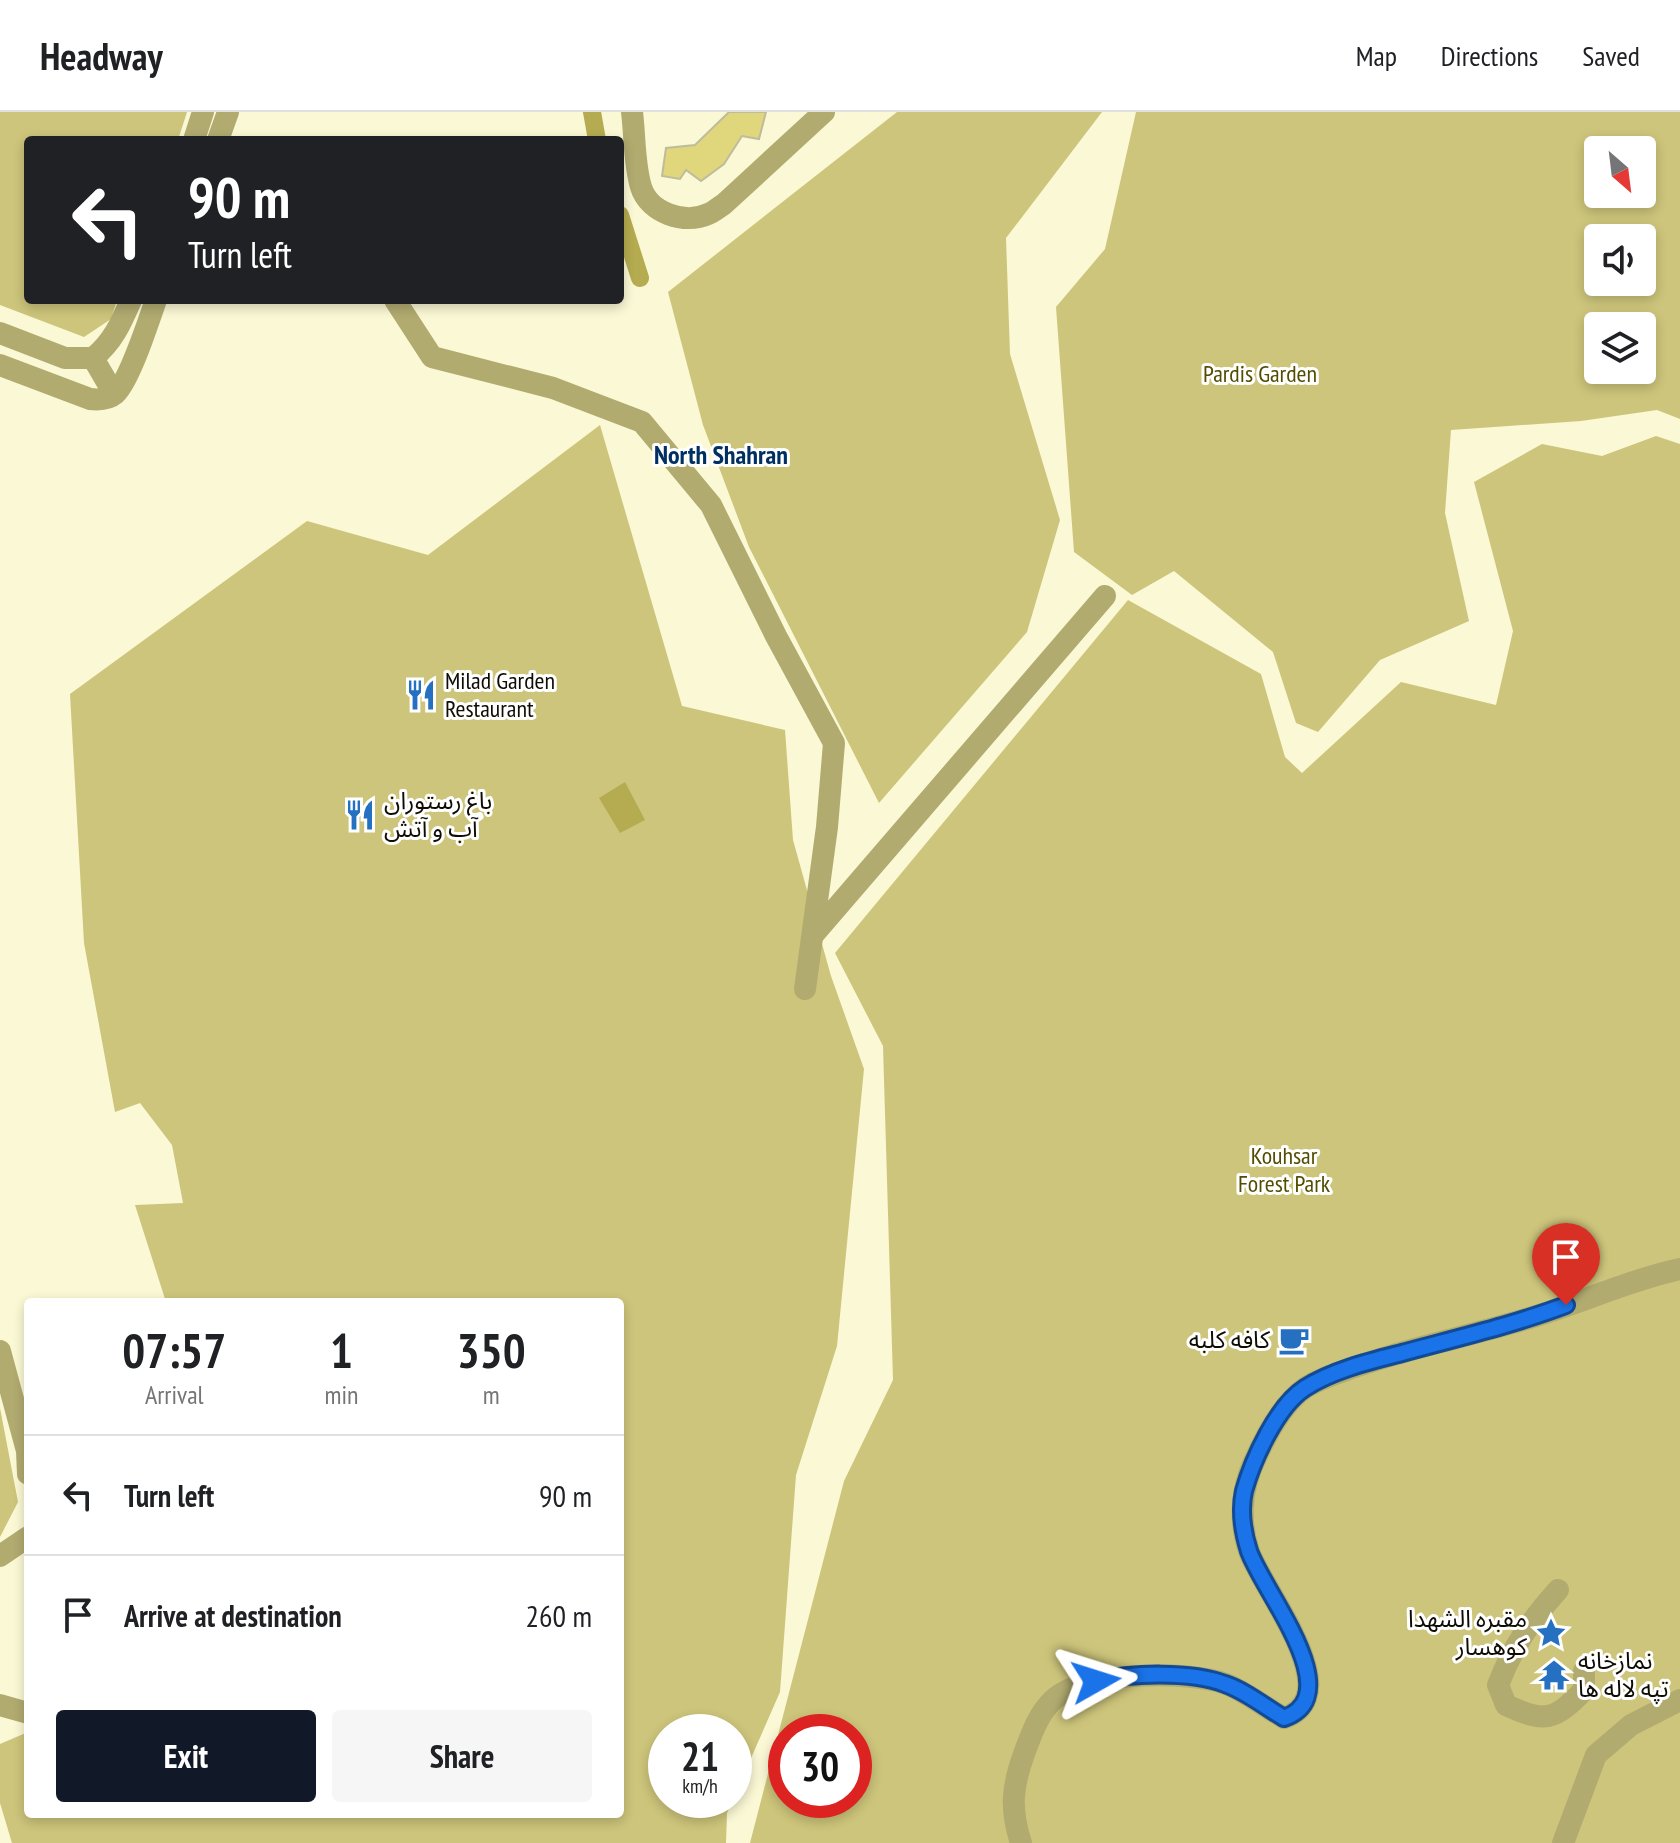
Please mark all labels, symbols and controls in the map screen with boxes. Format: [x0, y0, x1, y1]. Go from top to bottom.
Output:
text: Headway [40, 31, 163, 80]
text: Map [1356, 37, 1397, 74]
text: Directions [1441, 37, 1538, 74]
text: Saved [1582, 37, 1640, 74]
north arrow [1584, 136, 1656, 208]
map controls [1584, 136, 1656, 384]
text: 90 m [188, 161, 290, 233]
icon: left [56, 168, 160, 272]
button: sound [1584, 224, 1656, 296]
text: Turn left [188, 231, 292, 278]
button: layers [1584, 312, 1656, 384]
park label: Pardis Garden [1203, 358, 1317, 389]
district label: North Shahran [654, 438, 788, 471]
place label: Milad Garden Restaurant [445, 665, 555, 724]
restaurant icon: Milad Garden Restaurant [404, 678, 438, 712]
place label: باغ رستوران آب و آتش [384, 785, 492, 844]
restaurant icon: باغ رستوران آب و آتش [343, 798, 377, 832]
park label: Kouhsar Forest Park [1238, 1140, 1331, 1199]
pin [1532, 1223, 1600, 1305]
icon: arrive [1544, 1235, 1588, 1279]
text: 07:57 [122, 1319, 226, 1381]
text: 1 [330, 1319, 353, 1381]
text: 350 [457, 1319, 526, 1381]
cafe icon: کافه کلبه [1277, 1323, 1311, 1357]
place label: کافه کلبه [1189, 1324, 1271, 1355]
text: Arrival [145, 1378, 204, 1411]
text: min [324, 1378, 358, 1411]
text: m [483, 1378, 500, 1411]
icon: left [56, 1473, 100, 1517]
text: Turn left [124, 1476, 214, 1515]
text: 90 m [539, 1476, 592, 1515]
icon: arrive [56, 1593, 100, 1637]
text: Arrive at destination [124, 1596, 342, 1635]
text: 260 m [526, 1596, 592, 1635]
place label: مقبره الشهدا کوهسار [1408, 1603, 1528, 1662]
place icon: مقبره الشهدا کوهسار [1534, 1616, 1568, 1650]
position arrow [1054, 1639, 1138, 1723]
place label: نمازخانه تپه لاله ها [1578, 1645, 1669, 1704]
temple icon: نمازخانه تپه لاله ها [1537, 1658, 1571, 1692]
button: Exit [56, 1710, 316, 1802]
button: Share [332, 1710, 592, 1802]
speed limit sign: 30 [768, 1714, 872, 1818]
text: 21 [681, 1730, 719, 1782]
text: km/h [682, 1773, 718, 1799]

